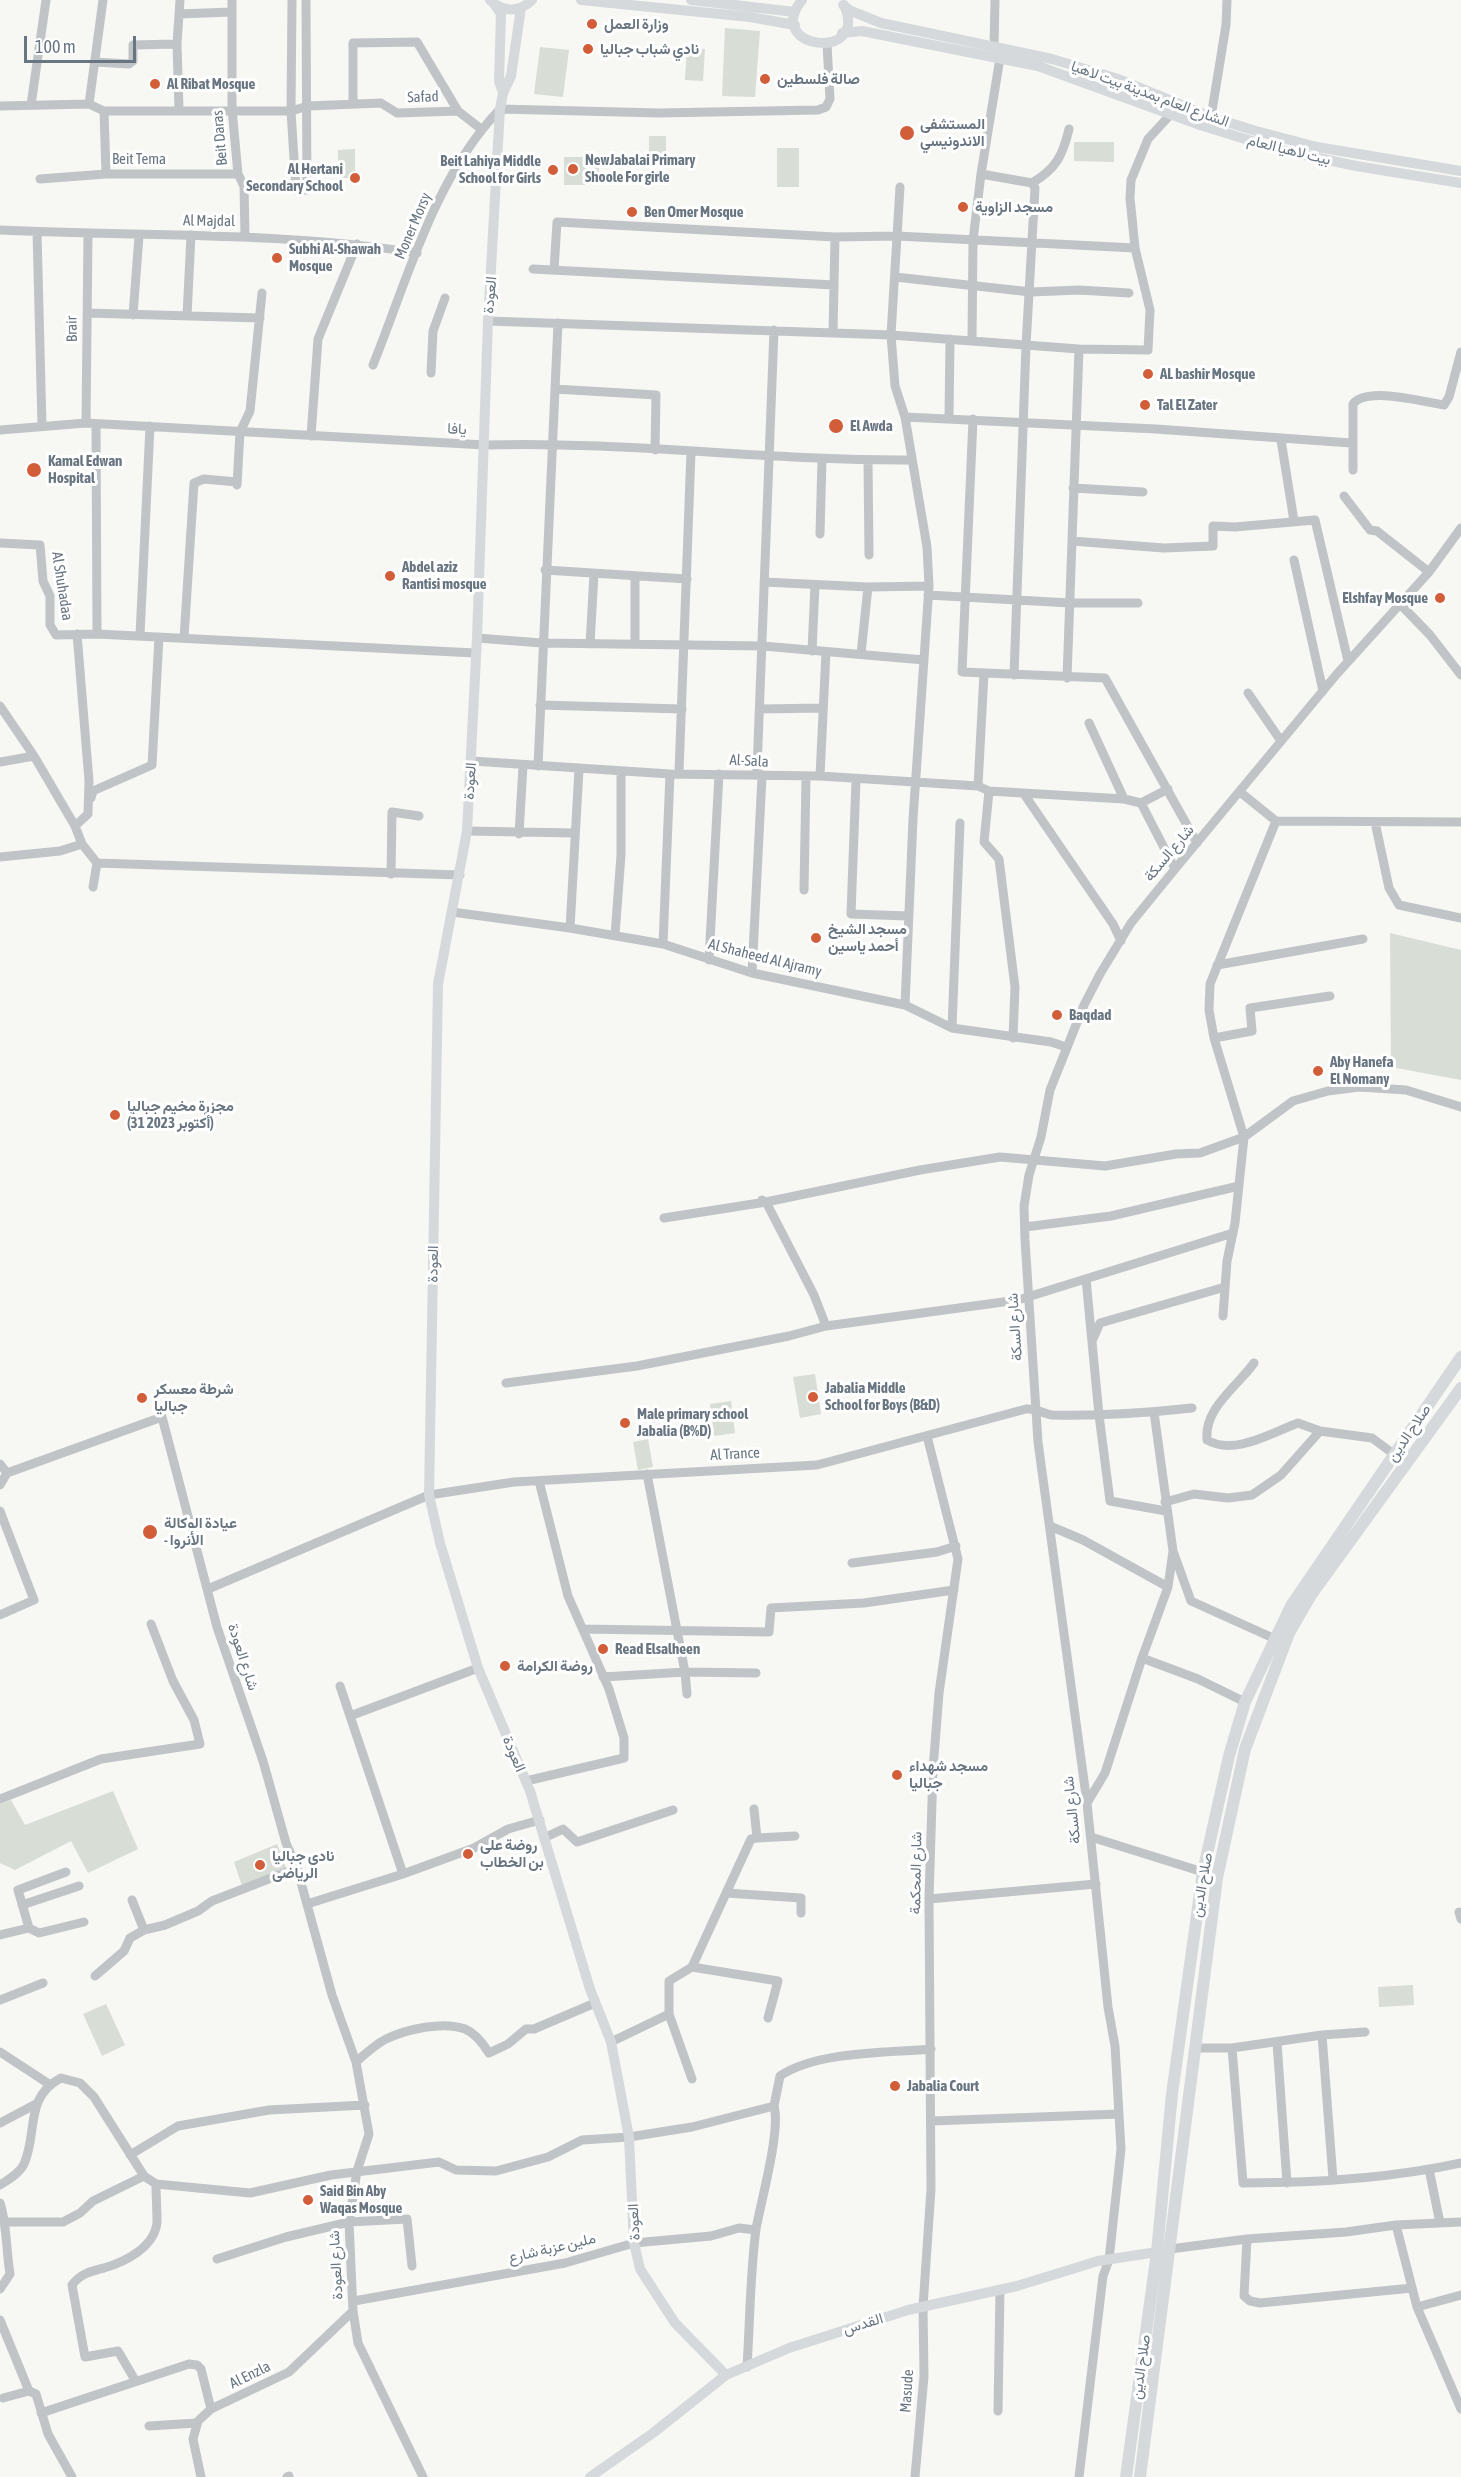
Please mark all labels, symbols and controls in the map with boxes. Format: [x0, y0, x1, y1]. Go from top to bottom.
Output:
place label: وزارة العمل [604, 15, 669, 33]
marker: وزارة العمل [585, 17, 599, 31]
scale bar [27, 24, 140, 62]
text: 100 m [35, 36, 76, 57]
place label: نادي شباب جباليا [600, 40, 699, 58]
marker: نادي شباب جباليا [581, 42, 595, 56]
street label: الشارع العام بمدينة بيت لاهيا [1069, 57, 1231, 131]
place label: صالة فلسطين [777, 70, 860, 88]
marker: صالة فلسطين [758, 72, 772, 86]
place label: Al Ribat Mosque [167, 75, 255, 93]
marker: Al Ribat Mosque [148, 77, 162, 91]
street label: Safad [407, 87, 439, 107]
street label: Beit Daras [209, 110, 231, 166]
place label: المستشفى الاندونيسي [920, 115, 985, 150]
marker: المستشفى الاندونيسي [898, 124, 916, 142]
street label: بيت لاهيا العام [1245, 131, 1333, 169]
street label: Beit Tema [112, 150, 166, 168]
place label: NewJabalai Primary Shoole For girle [585, 151, 695, 186]
place label: Beit Lahiya Middle School for Girls [440, 152, 541, 187]
place label: Al Hertani Secondary School [246, 160, 343, 195]
marker: NewJabalai Primary Shoole For girle [566, 162, 580, 176]
marker: Beit Lahiya Middle School for Girls [546, 163, 560, 177]
marker: Al Hertani Secondary School [348, 171, 362, 185]
street label: Moner Morsy [391, 190, 435, 262]
place label: مسجد الزاوية [975, 198, 1053, 216]
marker: مسجد الزاوية [956, 200, 970, 214]
place label: Ben Omer Mosque [644, 203, 744, 221]
marker: Ben Omer Mosque [625, 205, 639, 219]
street label: Al Majdal [183, 212, 235, 230]
place label: Subhi Al-Shawah Mosque [289, 240, 381, 275]
marker: Subhi Al-Shawah Mosque [270, 251, 284, 265]
street label: العودة [479, 276, 501, 314]
street label: Brair [63, 316, 81, 342]
place label: AL bashir Mosque [1160, 365, 1255, 383]
marker: AL bashir Mosque [1141, 367, 1155, 381]
place label: Tal El Zater [1157, 396, 1217, 414]
marker: Tal El Zater [1138, 398, 1152, 412]
marker: El Awda [827, 417, 845, 435]
place label: El Awda [850, 417, 893, 435]
street label: يافا [447, 420, 467, 438]
place label: Kamal Edwan Hospital [48, 452, 122, 487]
marker: Kamal Edwan Hospital [25, 461, 43, 479]
street label: Al Shuhadaa [48, 550, 76, 622]
place label: Abdel aziz Rantisi mosque [402, 558, 487, 593]
marker: Abdel aziz Rantisi mosque [383, 569, 397, 583]
place label: Elshfay Mosque [1342, 589, 1428, 607]
marker: Elshfay Mosque [1433, 591, 1447, 605]
street label: Al-Sala [729, 751, 769, 771]
street label: العودة [460, 762, 480, 800]
street label: شارع السكة [1140, 821, 1198, 885]
place label: مسجد الشيخ أحمد ياسين [828, 920, 907, 955]
marker: مسجد الشيخ أحمد ياسين [809, 931, 823, 945]
street label: Al Shaheed Al Ajramy [706, 935, 824, 981]
place label: Baqdad [1069, 1006, 1111, 1024]
marker: Baqdad [1050, 1008, 1064, 1022]
place label: Aby Hanefa El Nomany [1330, 1053, 1393, 1088]
marker: Aby Hanefa El Nomany [1311, 1064, 1325, 1078]
place label: مجزرة مخيم جباليا (31 أكتوبر 2023) [127, 1097, 234, 1132]
marker: مجزرة مخيم جباليا (31 أكتوبر 2023) [108, 1108, 122, 1122]
street label: العودة [424, 1245, 442, 1283]
street label: شارع السكة [1004, 1292, 1026, 1362]
place label: Jabalia Middle School for Boys (B&D) [825, 1379, 940, 1414]
place label: شرطة معسكر جباليا [154, 1380, 234, 1415]
marker: Jabalia Middle School for Boys (B&D) [806, 1390, 820, 1404]
marker: شرطة معسكر جباليا [135, 1391, 149, 1405]
street label: صلاح الدين [1383, 1401, 1435, 1465]
place label: Male primary school Jabalia (B%D) [637, 1405, 748, 1440]
marker: Male primary school Jabalia (B%D) [618, 1416, 632, 1430]
street label: Al Trance [710, 1444, 760, 1464]
place label: عيادة الوكالة - الأنروا [164, 1514, 237, 1549]
marker: عيادة الوكالة - الأنروا [141, 1523, 159, 1541]
street label: شارع العودة [224, 1621, 262, 1693]
place label: Read Elsalheen [615, 1640, 700, 1658]
marker: Read Elsalheen [596, 1642, 610, 1656]
place label: روضة الكرامة [517, 1657, 593, 1675]
marker: روضة الكرامة [498, 1659, 512, 1673]
street label: العودة [498, 1733, 530, 1775]
place label: مسجد شهداء جباليا [909, 1757, 988, 1792]
marker: مسجد شهداء جباليا [890, 1768, 904, 1782]
street label: شارع السكة [1059, 1775, 1085, 1845]
street label: شارع المحكمة [906, 1831, 926, 1915]
place label: روضة على بن الخطاب [480, 1836, 544, 1871]
place label: نادى جباليا الرياضى [272, 1847, 335, 1882]
marker: روضة على بن الخطاب [461, 1847, 475, 1861]
street label: صلاح الدين [1187, 1851, 1217, 1919]
marker: نادى جباليا الرياضى [253, 1858, 267, 1872]
place label: Jabalia Court [907, 2077, 979, 2095]
marker: Jabalia Court [888, 2079, 902, 2093]
place label: Said Bin Aby Waqas Mosque [320, 2182, 402, 2217]
marker: Said Bin Aby Waqas Mosque [301, 2193, 315, 2207]
street label: العودة [624, 2203, 644, 2241]
street label: ملين عزبة شارع [506, 2229, 598, 2267]
street label: شارع العودة [325, 2230, 347, 2300]
street label: القدس [841, 2309, 885, 2339]
street label: صلاح الدين [1128, 2333, 1154, 2401]
street label: Al Enzla [227, 2357, 273, 2393]
street label: Masude [897, 2369, 917, 2413]

